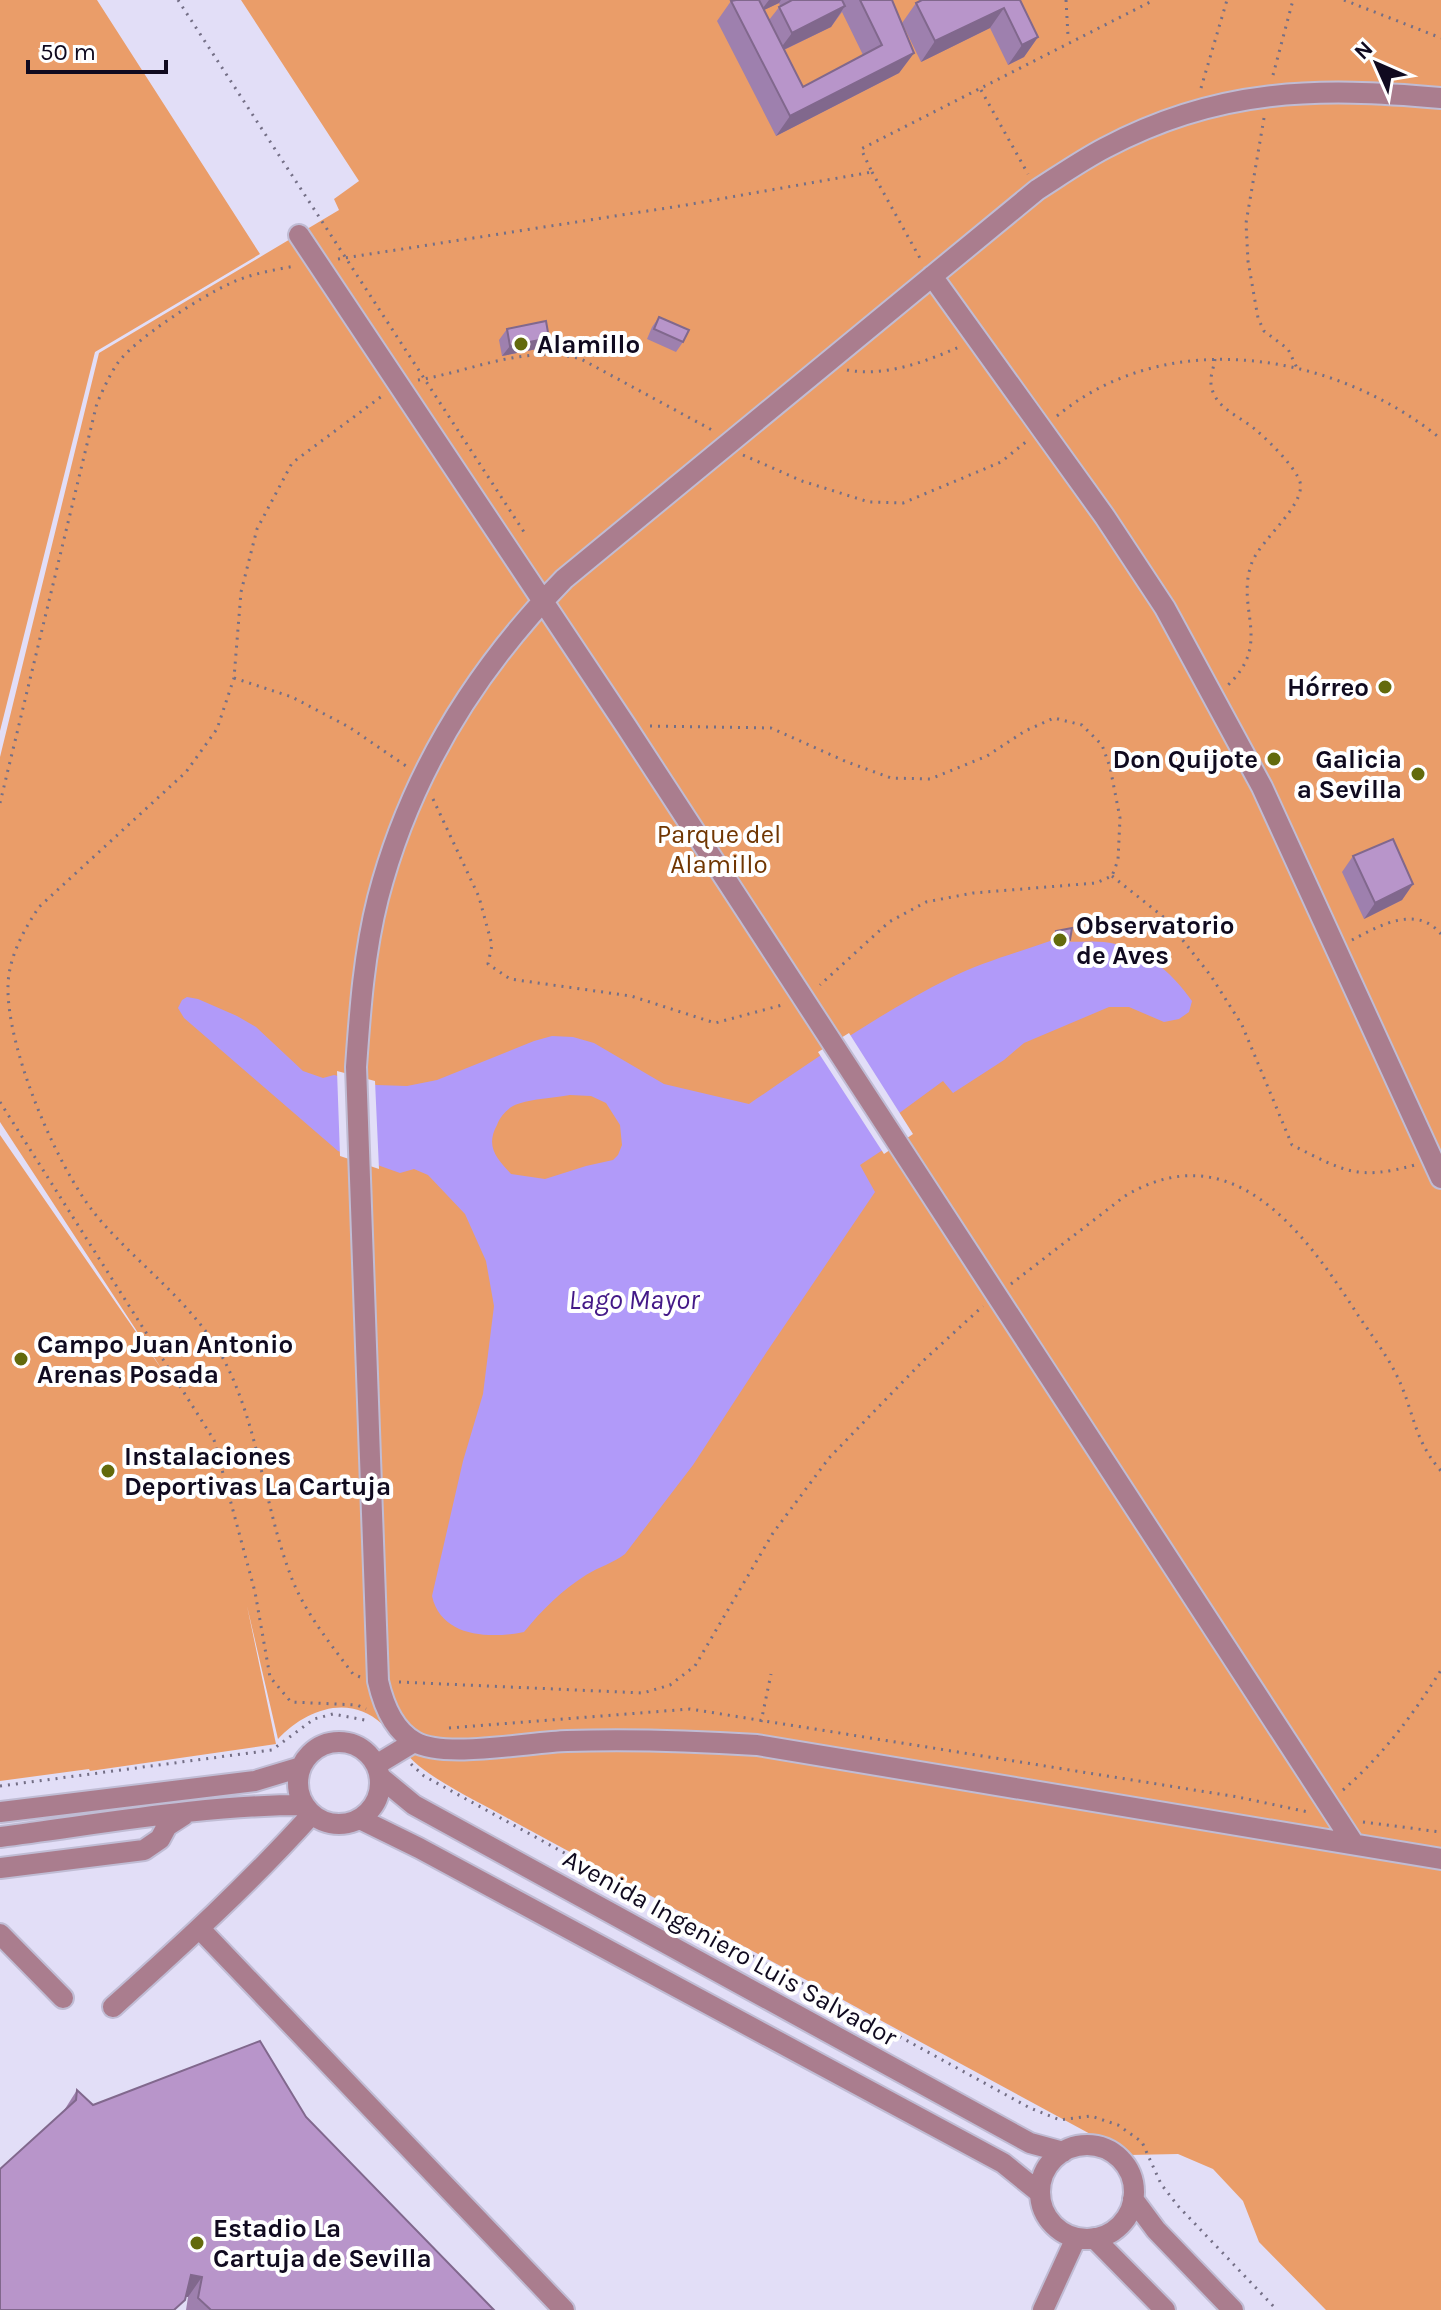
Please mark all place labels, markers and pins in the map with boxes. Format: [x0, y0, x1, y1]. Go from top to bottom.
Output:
place label: Alamillo [537, 329, 640, 360]
marker: Alamillo [512, 335, 530, 353]
place label: Hórreo [1287, 672, 1369, 703]
marker: Hórreo [1376, 678, 1394, 696]
place label: Don Quijote [1113, 744, 1258, 775]
place label: Galicia a Sevilla [1297, 744, 1402, 805]
marker: Don Quijote [1265, 750, 1283, 768]
marker: Galicia a Sevilla [1409, 765, 1427, 783]
place label: Observatorio de Aves [1076, 910, 1235, 971]
marker: Observatorio de Aves [1051, 931, 1069, 949]
place label: Campo Juan Antonio Arenas Posada [37, 1329, 293, 1390]
marker: Campo Juan Antonio Arenas Posada [12, 1350, 30, 1368]
place label: Instalaciones Deportivas La Cartuja [124, 1441, 391, 1502]
marker: Instalaciones Deportivas La Cartuja [99, 1462, 117, 1480]
place label: Estadio La Cartuja de Sevilla [213, 2213, 432, 2274]
marker: Estadio La Cartuja de Sevilla [188, 2234, 206, 2252]

